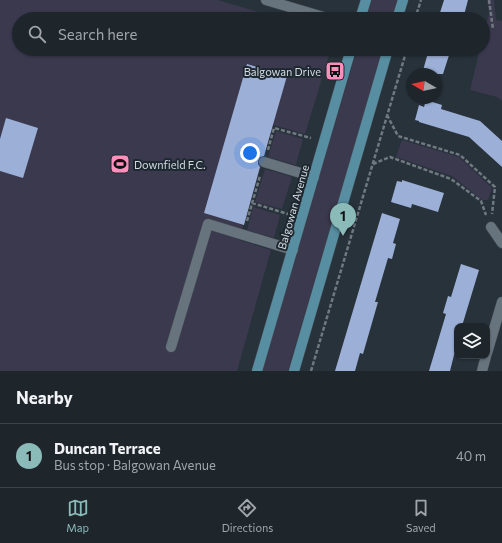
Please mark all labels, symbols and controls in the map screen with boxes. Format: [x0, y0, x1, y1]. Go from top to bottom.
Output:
search box [12, 12, 490, 56]
icon: search [26, 23, 48, 45]
text: Search here [58, 25, 137, 43]
bus stop icon: Balgowan Drive [324, 60, 346, 82]
place label: Balgowan Drive [244, 65, 321, 78]
north arrow [406, 68, 442, 104]
your location [240, 143, 260, 163]
sports icon: Downfield F.C. [109, 153, 131, 175]
place label: Downfield F.C. [134, 158, 206, 171]
street label: Balgowan Avenue [275, 163, 311, 251]
pin: 1 [330, 203, 356, 236]
map controls [454, 323, 490, 359]
button: layers [454, 323, 490, 359]
text: Nearby [16, 387, 73, 408]
text: Duncan Terrace [54, 439, 161, 457]
text: 1 [26, 448, 32, 464]
text: 40 m [456, 448, 486, 464]
text: Bus stop · Balgowan Avenue [54, 457, 216, 473]
tab: Map [66, 497, 89, 534]
tab: Directions [222, 497, 273, 534]
tab: Saved [406, 497, 436, 534]

